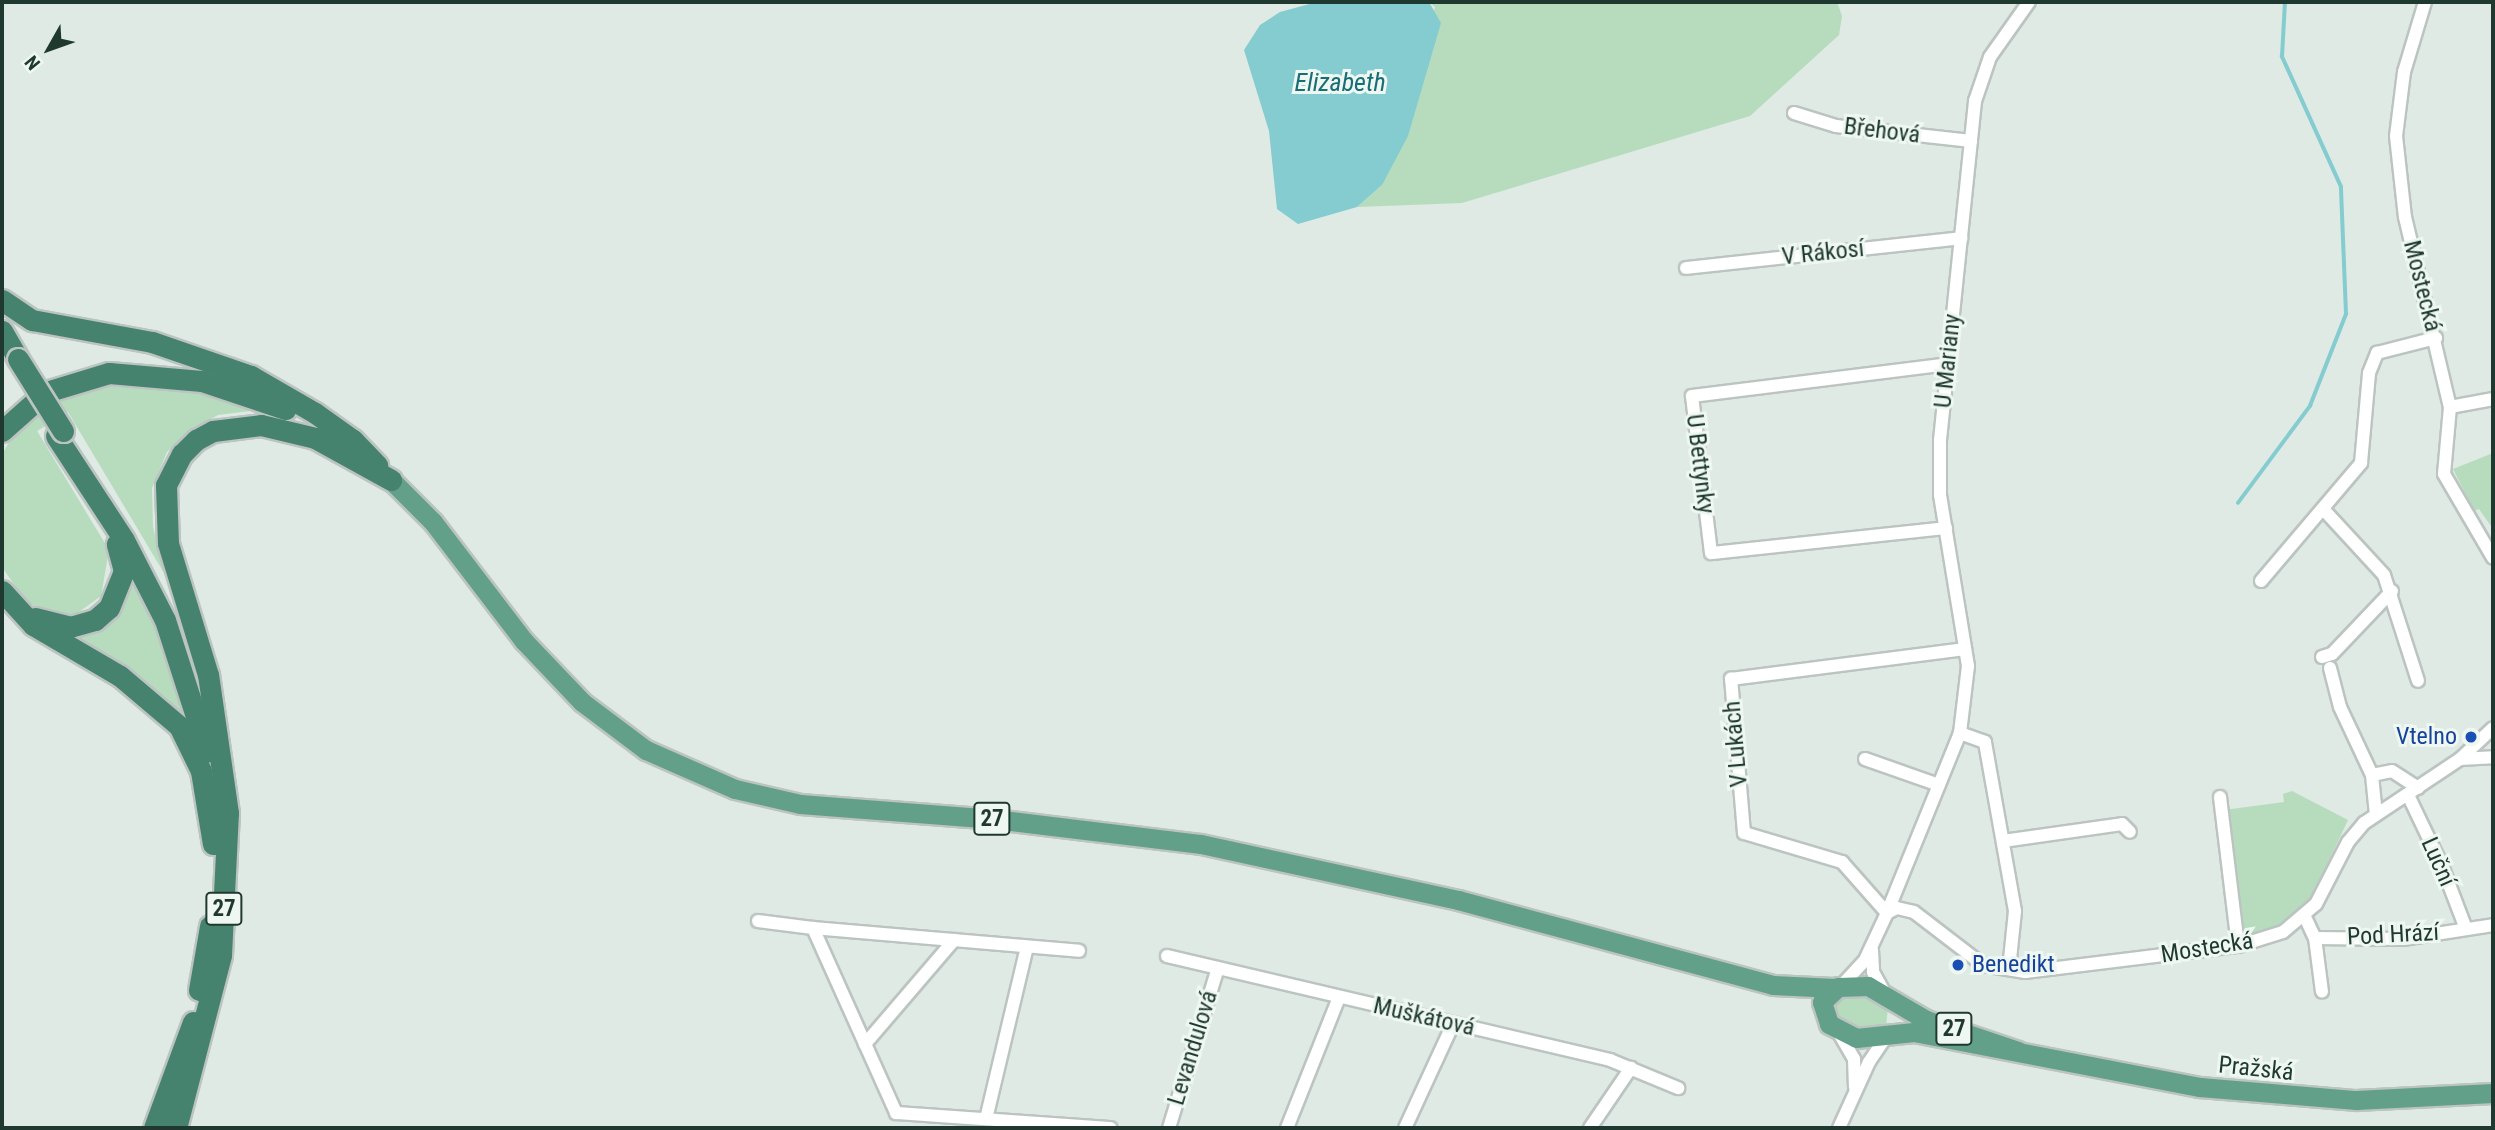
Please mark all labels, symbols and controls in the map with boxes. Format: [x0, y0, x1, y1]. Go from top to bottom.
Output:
north arrow [14, 14, 84, 84]
text: N [20, 51, 45, 75]
water label: Elizabeth [1294, 67, 1386, 99]
street label: Břehová [1842, 112, 1922, 150]
street label: V Rákosí [1780, 234, 1866, 272]
street label: Mostecká [2397, 237, 2447, 335]
street label: U Mariany [1929, 312, 1967, 410]
street label: U Bettynky [1680, 413, 1720, 515]
street label: V Lukách [1718, 700, 1754, 788]
place label: Vtelno [2396, 723, 2457, 751]
marker: Vtelno [2463, 729, 2479, 745]
road number: 27 [973, 800, 1011, 838]
street label: Luční [2415, 833, 2461, 891]
road number: 27 [205, 890, 243, 928]
street label: Pod Hrází [2346, 918, 2440, 952]
street label: Mostecká [2159, 927, 2255, 969]
place label: Benedikt [1972, 951, 2055, 979]
marker: Benedikt [1950, 957, 1966, 973]
street label: Levandulová [1162, 987, 1224, 1109]
street label: Muškátová [1370, 991, 1478, 1043]
road number: 27 [1935, 1010, 1973, 1048]
street label: Pražská [2217, 1051, 2295, 1087]

